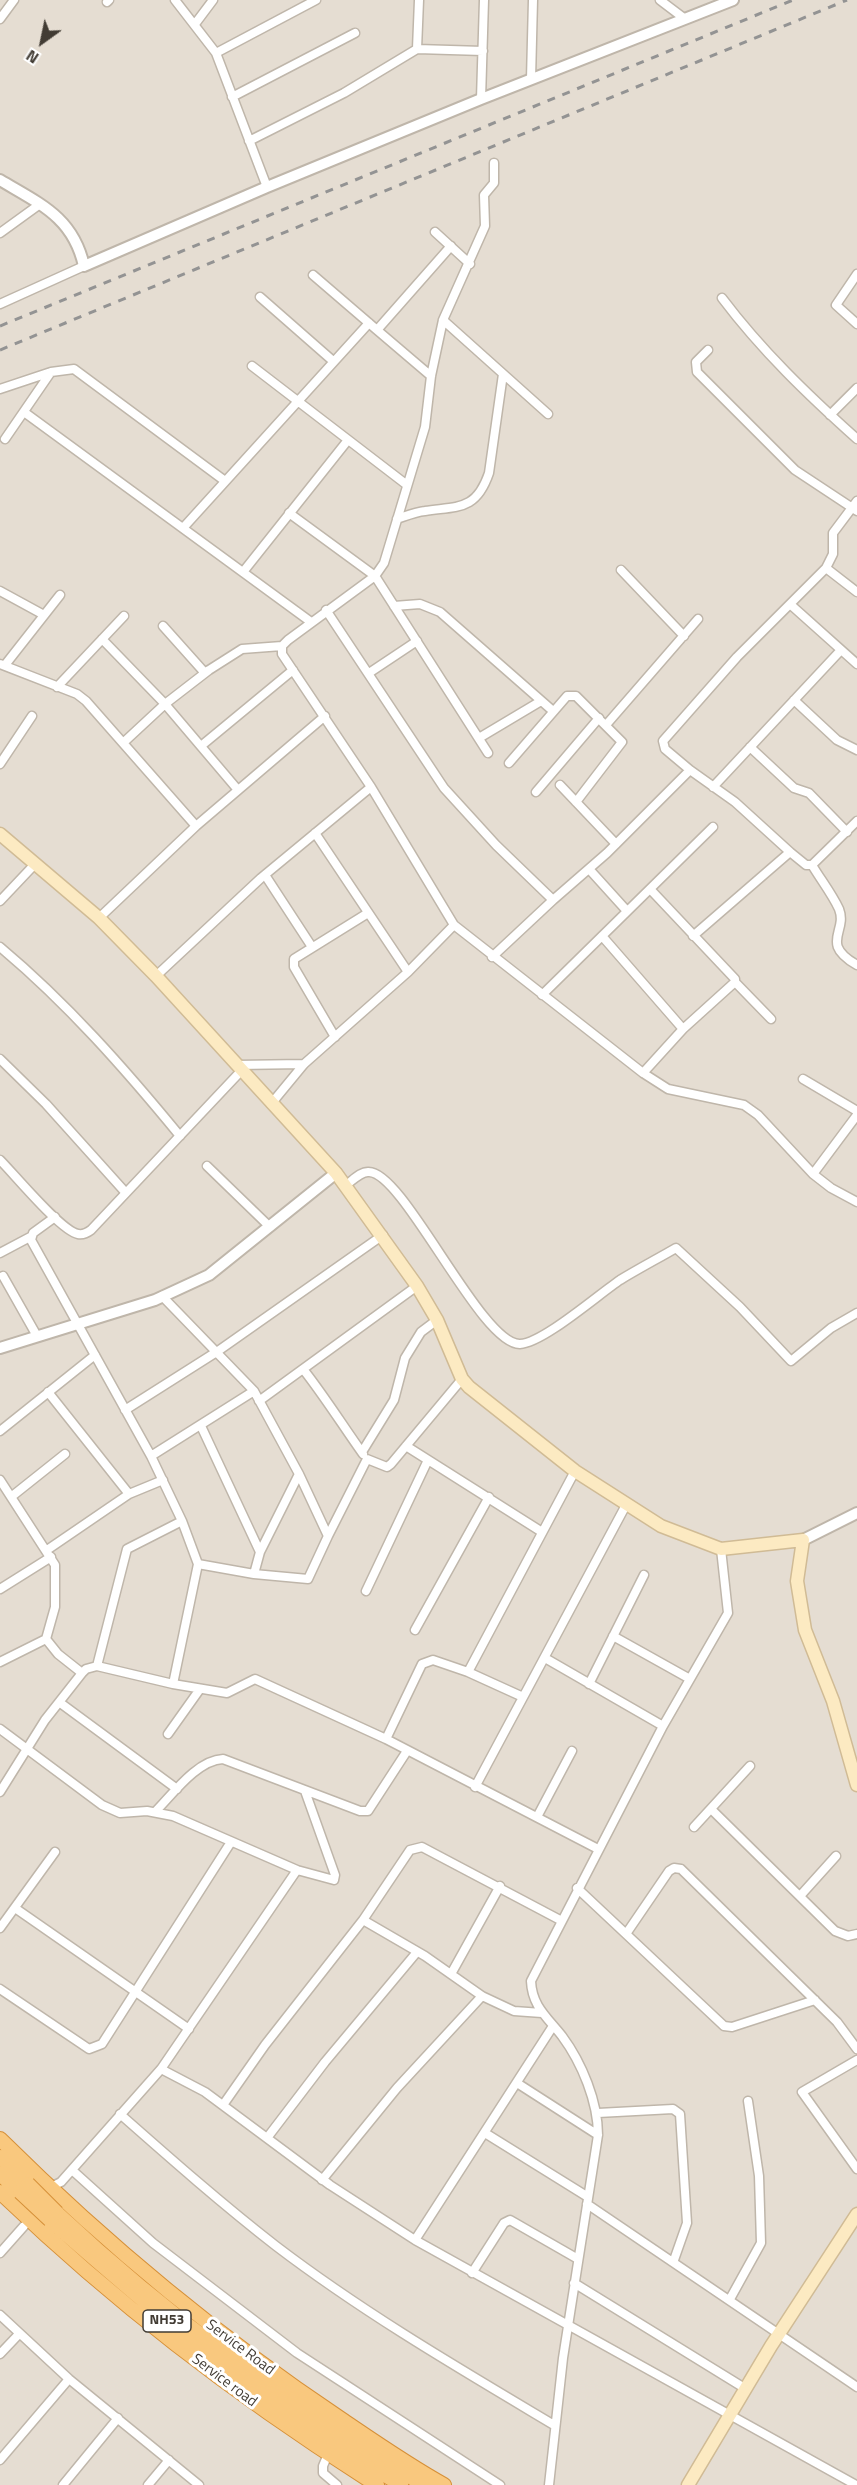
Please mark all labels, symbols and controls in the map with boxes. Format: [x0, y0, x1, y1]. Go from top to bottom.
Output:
north arrow [12, 12, 72, 72]
text: N [21, 44, 43, 70]
road number: NH53 [143, 2310, 191, 2332]
street label: Service Road [202, 2316, 278, 2380]
street label: Service road [188, 2351, 260, 2411]

